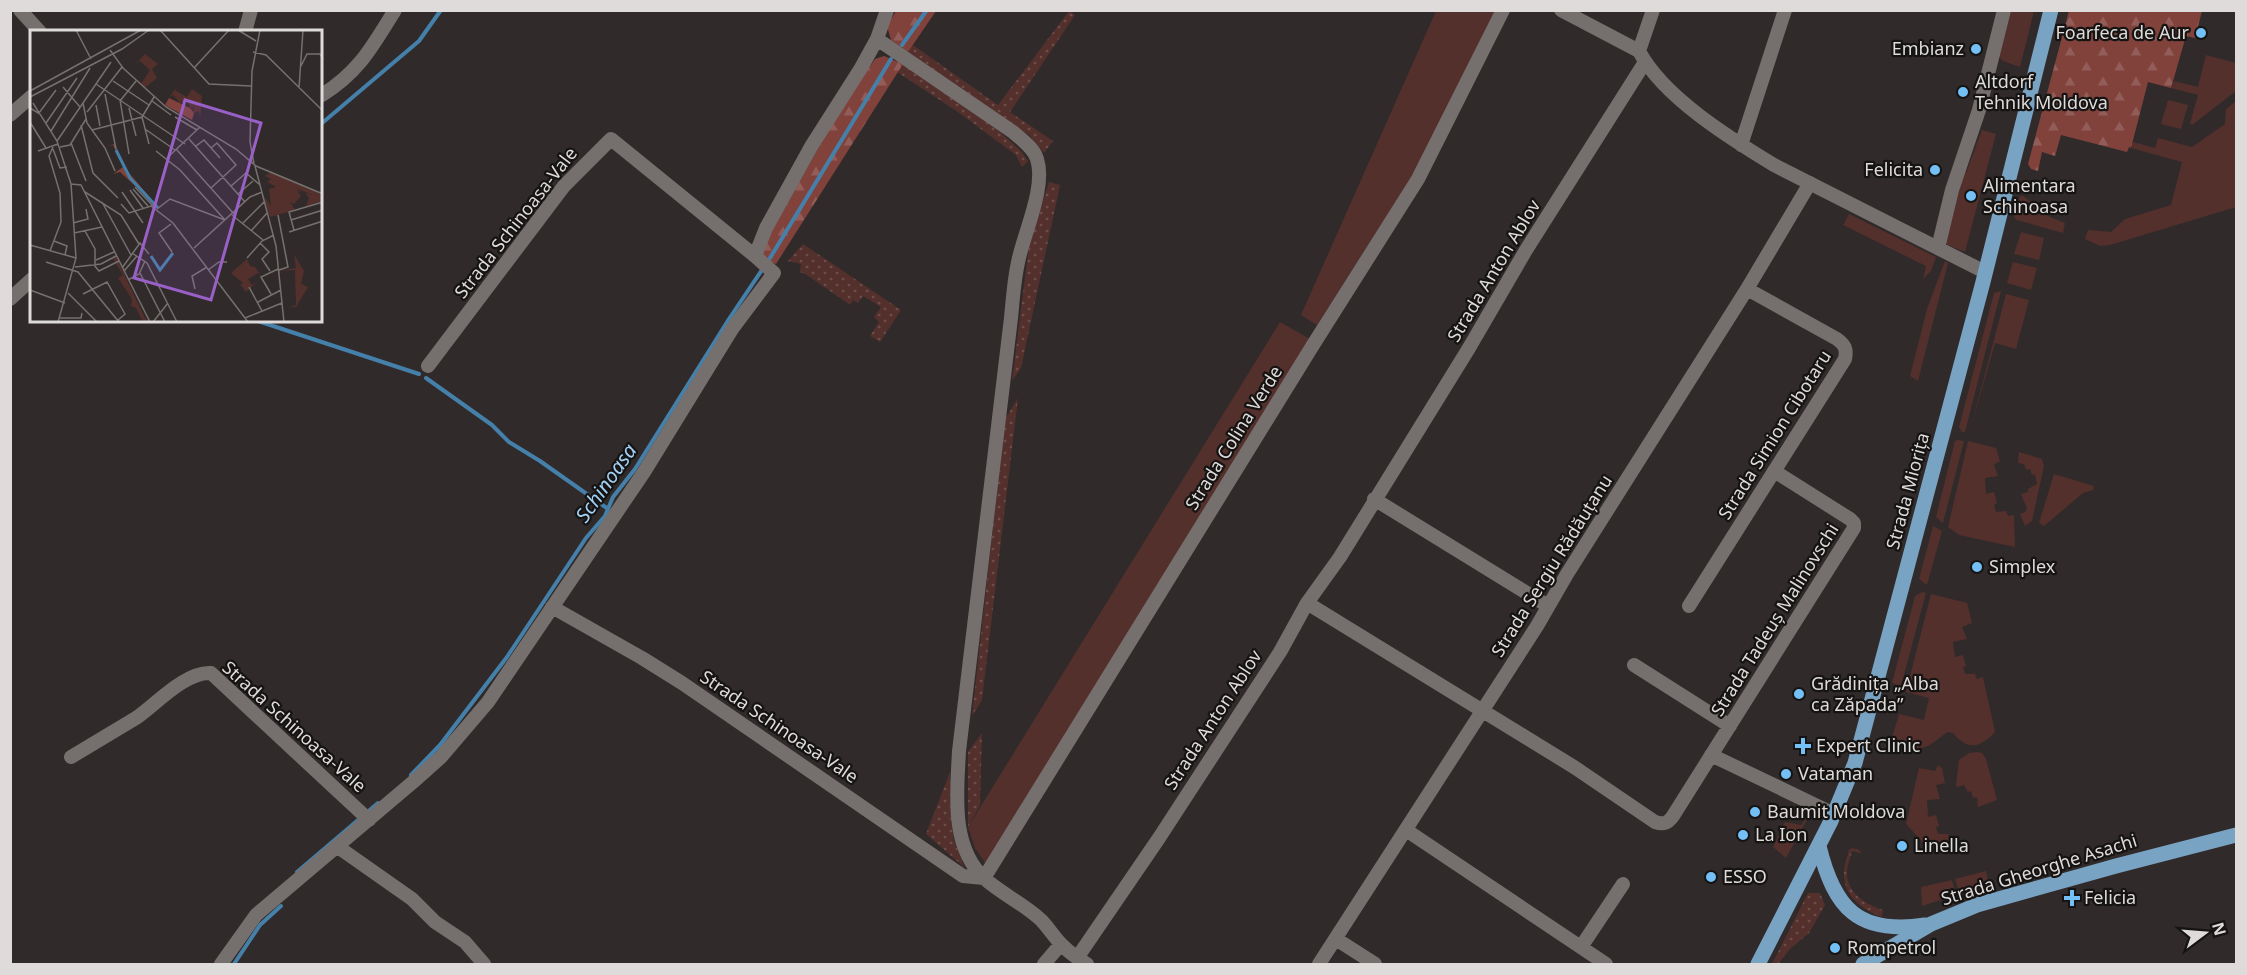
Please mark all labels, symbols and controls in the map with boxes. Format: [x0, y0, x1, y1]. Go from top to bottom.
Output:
place label: Foarfeca de Aur [2056, 20, 2190, 44]
marker: Foarfeca de Aur [2194, 26, 2208, 40]
inset map [30, 30, 322, 322]
place label: Embianz [1892, 36, 1964, 60]
marker: Embianz [1969, 42, 1983, 56]
place label: Altdorf Tehnik Moldova [1975, 69, 2108, 114]
marker: Altdorf Tehnik Moldova [1956, 85, 1970, 99]
street label: Strada Schinoasa-Vale [449, 142, 582, 303]
place label: Felicita [1864, 157, 1923, 181]
marker: Felicita [1928, 163, 1942, 177]
place label: Alimentara Schinoasa [1983, 173, 2076, 218]
marker: Alimentara Schinoasa [1964, 189, 1978, 203]
street label: Strada Anton Ablov [1441, 194, 1546, 346]
street label: Strada Simion Cibotaru [1712, 345, 1836, 524]
street label: Strada Colina Verde [1179, 361, 1287, 514]
street label: Strada Miorița [1880, 430, 1934, 552]
water label: Schinoasa [569, 438, 642, 527]
street label: Strada Sergiu Rădăuțanu [1485, 470, 1617, 661]
street label: Strada Tadeuș Malinovschi [1705, 518, 1843, 720]
place label: Simplex [1989, 554, 2056, 578]
marker: Simplex [1970, 560, 1984, 574]
street label: Strada Anton Ablov [1158, 644, 1267, 794]
street label: Strada Schinoasa-Vale [218, 655, 372, 797]
street label: Strada Schinoasa-Vale [696, 664, 863, 788]
place label: Grădinița „Alba ca Zăpada” [1811, 671, 1939, 716]
marker: Grădinița „Alba ca Zăpada” [1792, 687, 1806, 701]
place label: Expert Clinic [1816, 733, 1921, 757]
marker: Expert Clinic [1794, 737, 1812, 755]
place label: Vataman [1798, 761, 1873, 785]
marker: Vataman [1779, 767, 1793, 781]
place label: Baumit Moldova [1767, 799, 1905, 823]
marker: Baumit Moldova [1748, 805, 1762, 819]
place label: La Ion [1755, 822, 1807, 846]
marker: La Ion [1736, 828, 1750, 842]
street label: Strada Gheorghe Asachi [1938, 828, 2140, 910]
place label: Linella [1914, 833, 1969, 857]
marker: Linella [1895, 839, 1909, 853]
place label: ESSO [1723, 864, 1767, 888]
marker: ESSO [1704, 870, 1718, 884]
place label: Felicia [2084, 885, 2136, 909]
marker: Felicia [2065, 891, 2079, 905]
north arrow [2175, 903, 2235, 963]
text: N [2207, 920, 2232, 938]
place label: Rompetrol [1847, 935, 1936, 959]
marker: Rompetrol [1828, 941, 1842, 955]

